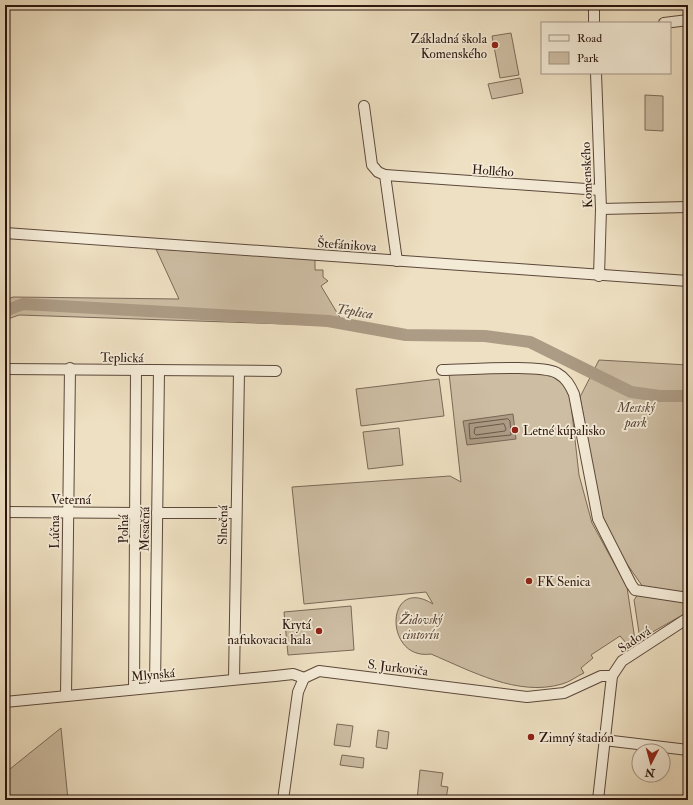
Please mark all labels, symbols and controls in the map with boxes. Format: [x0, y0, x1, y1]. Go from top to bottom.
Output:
legend [541, 22, 671, 74]
place label: Základná škola Komenského [411, 31, 488, 62]
text: Road [577, 31, 602, 46]
marker: Základná škola Komenského [490, 40, 500, 50]
text: Park [577, 51, 599, 66]
street label: Komenského [578, 142, 596, 208]
street label: Hollého [472, 162, 514, 180]
street label: Štefánikova [317, 233, 378, 255]
water label: Teplica [335, 300, 375, 323]
street label: Teplická [100, 350, 144, 367]
park label: Mestský park [616, 400, 656, 431]
place label: Letné kúpalisko [523, 423, 605, 440]
marker: Letné kúpalisko [510, 425, 520, 435]
street label: Veterná [51, 492, 92, 508]
street label: Slnečná [215, 504, 231, 545]
street label: Mesačná [137, 506, 153, 552]
street label: Poľná [116, 514, 132, 544]
street label: Lúčna [47, 515, 63, 549]
place label: FK Senica [537, 574, 591, 590]
marker: FK Senica [524, 576, 534, 586]
park label: Židovský cintorín [399, 611, 444, 643]
place label: Krytá nafukovacia hala [227, 617, 312, 648]
street label: Sadová [615, 623, 654, 657]
marker: Krytá nafukovacia hala [314, 626, 324, 636]
street label: S. Jurkoviča [367, 656, 430, 680]
street label: Mlynská [130, 665, 177, 686]
place label: Zimný štadión [539, 730, 614, 747]
marker: Zimný štadión [526, 732, 536, 742]
north arrow [631, 743, 671, 783]
text: N [643, 765, 657, 780]

